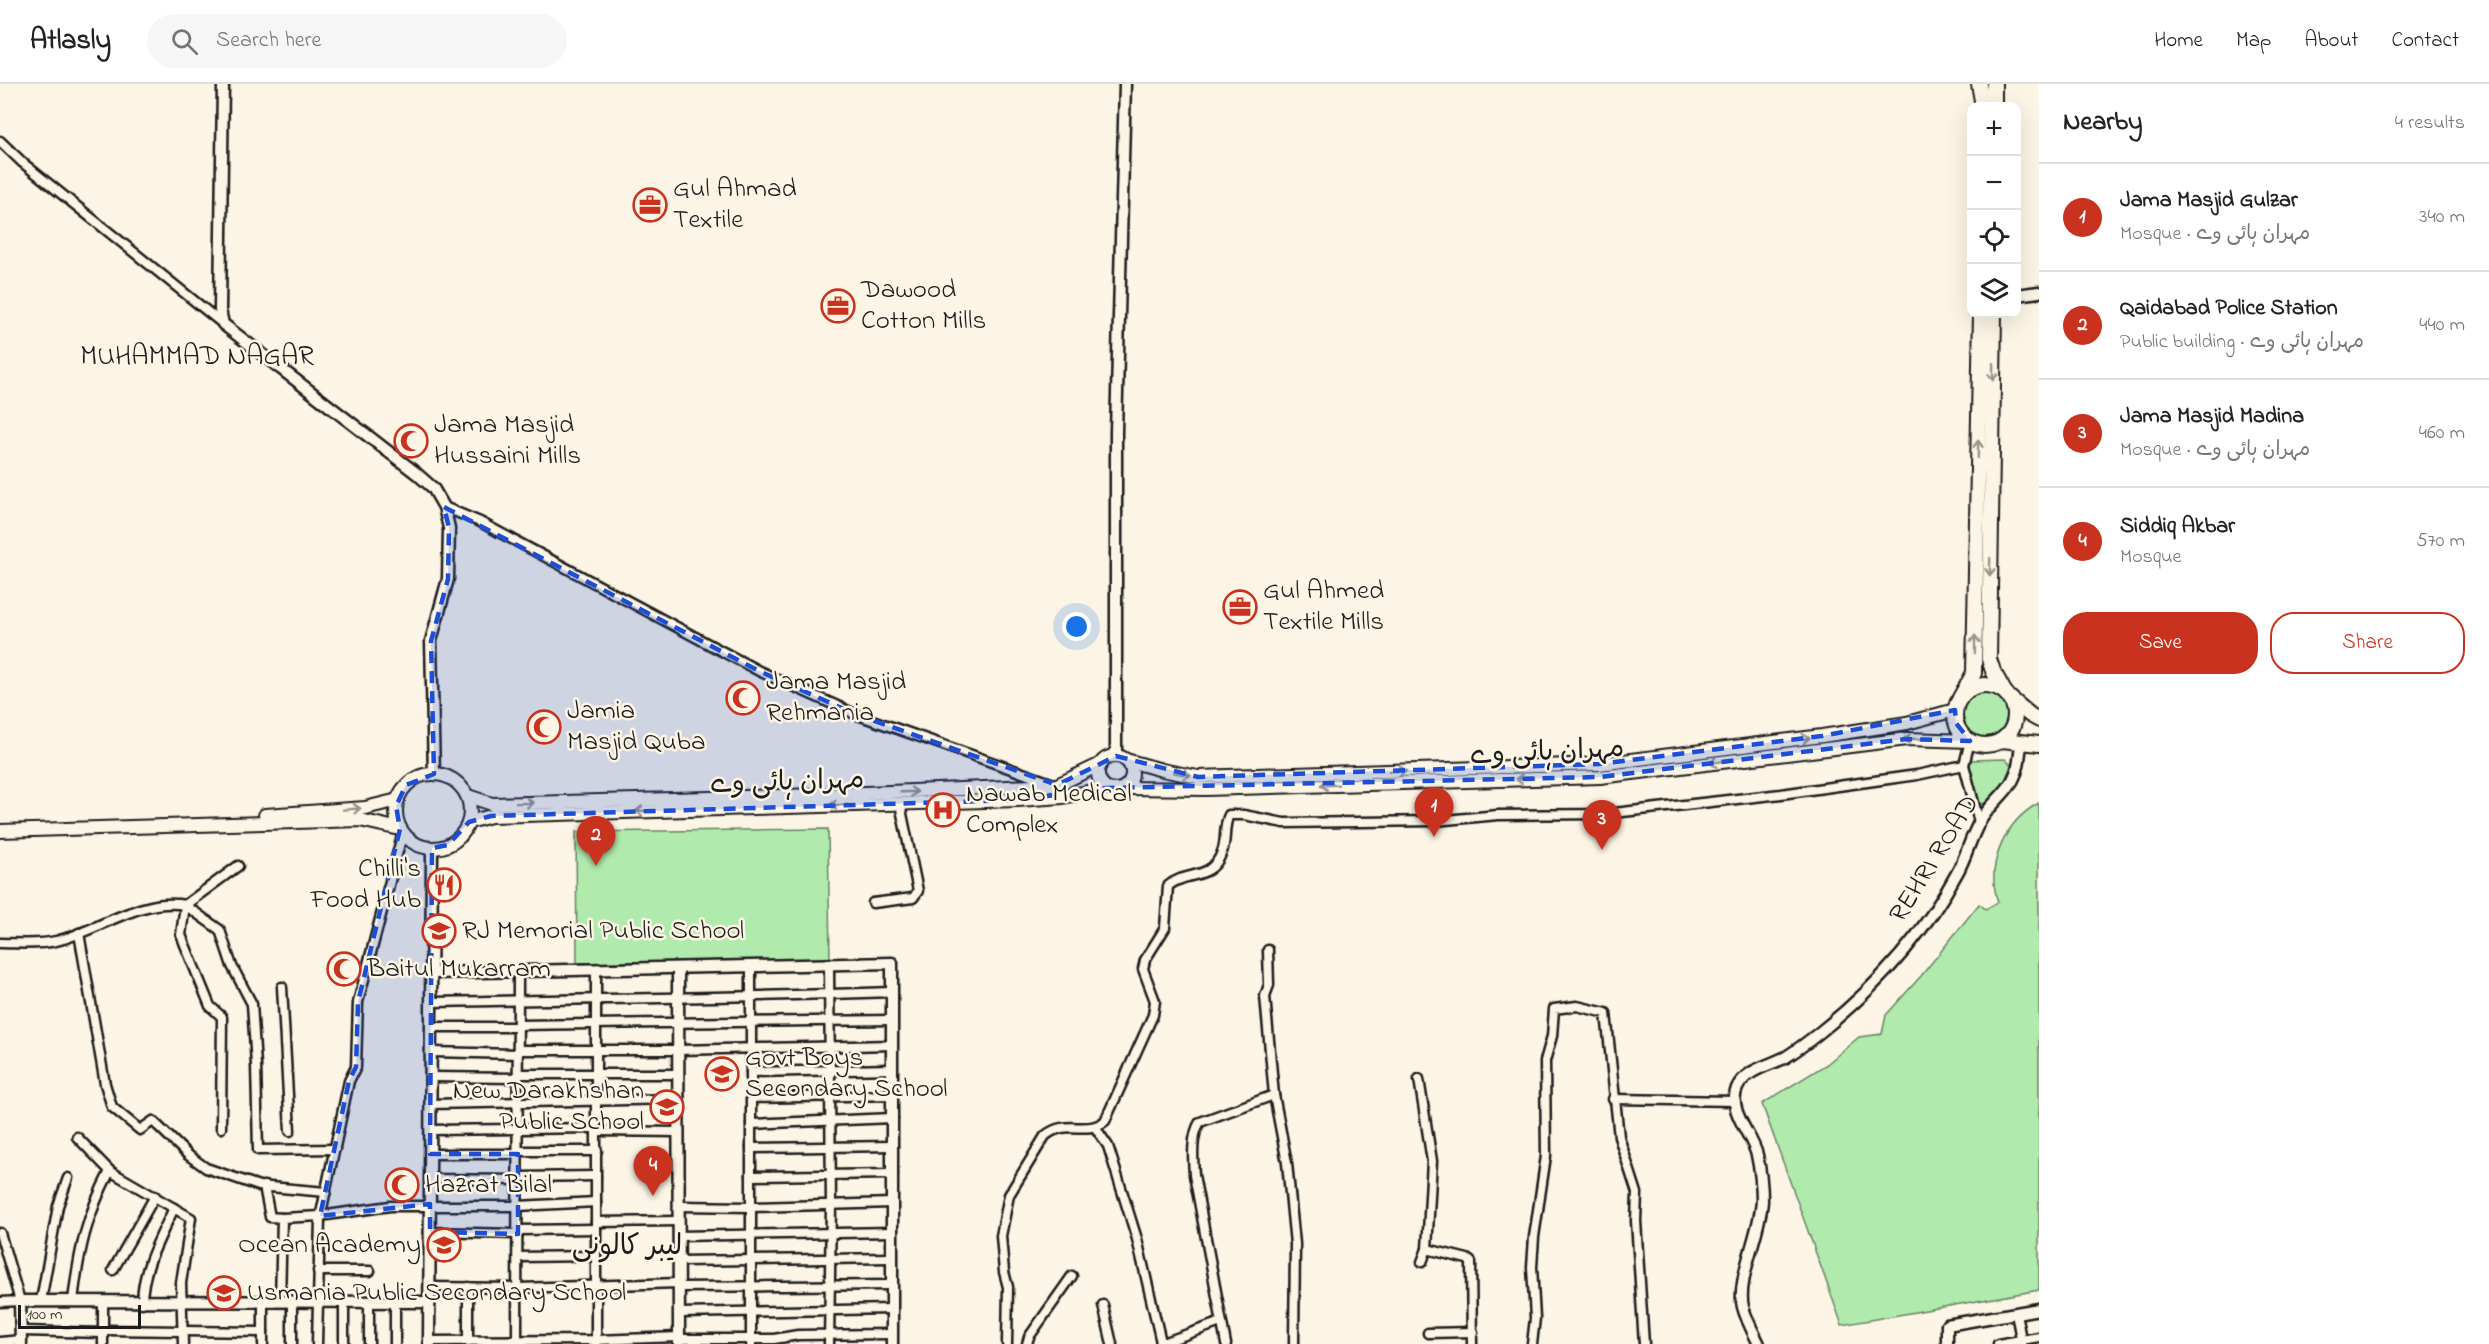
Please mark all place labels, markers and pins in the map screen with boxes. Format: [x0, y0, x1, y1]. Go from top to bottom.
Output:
place label: Gul Ahmad Textile [673, 170, 797, 240]
office icon: Gul Ahmad Textile [632, 187, 668, 223]
place label: Dawood Cotton Mills [860, 271, 986, 341]
office icon: Dawood Cotton Mills [820, 288, 856, 324]
place label: Jama Masjid Hussaini Mills [434, 406, 581, 476]
mosque icon: Jama Masjid Hussaini Mills [393, 423, 429, 459]
place label: Gul Ahmed Textile Mills [1263, 572, 1384, 642]
office icon: Gul Ahmed Textile Mills [1222, 589, 1258, 625]
place label: Jama Masjid Rehmania [766, 663, 906, 733]
mosque icon: Jama Masjid Rehmania [725, 680, 761, 716]
place label: Jamia Masjid Quba [567, 692, 705, 762]
mosque icon: Jamia Masjid Quba [526, 709, 562, 745]
place label: Nawab Medical Complex [966, 775, 1132, 845]
pin: 1 [1414, 788, 1454, 837]
hospital icon: Nawab Medical Complex [925, 792, 961, 828]
pin: 3 [1582, 800, 1622, 850]
pin: 2 [576, 816, 616, 866]
place label: Chilli's Food Hub [310, 850, 421, 920]
restaurant icon: Chilli's Food Hub [426, 867, 462, 903]
place label: RJ Memorial Public School [462, 912, 744, 951]
school or university icon: RJ Memorial Public School [421, 913, 457, 949]
place label: Baitul Mukarram [366, 950, 551, 989]
mosque icon: Baitul Mukarram [326, 951, 362, 987]
place label: Govt Boys Secondary School [745, 1039, 948, 1109]
school or university icon: Govt Boys Secondary School [704, 1056, 740, 1092]
place label: New Darakhshan Public School [453, 1072, 644, 1142]
school or university icon: New Darakhshan Public School [649, 1089, 685, 1125]
pin: 4 [634, 1146, 672, 1196]
place label: Hazrat Bilal [425, 1166, 552, 1205]
mosque icon: Hazrat Bilal [384, 1167, 420, 1203]
place label: Ocean Academy [238, 1226, 421, 1265]
school or university icon: Ocean Academy [426, 1227, 462, 1263]
place label: Usmania Public Secondary School [247, 1274, 626, 1313]
school or university icon: Usmania Public Secondary School [206, 1275, 242, 1311]

